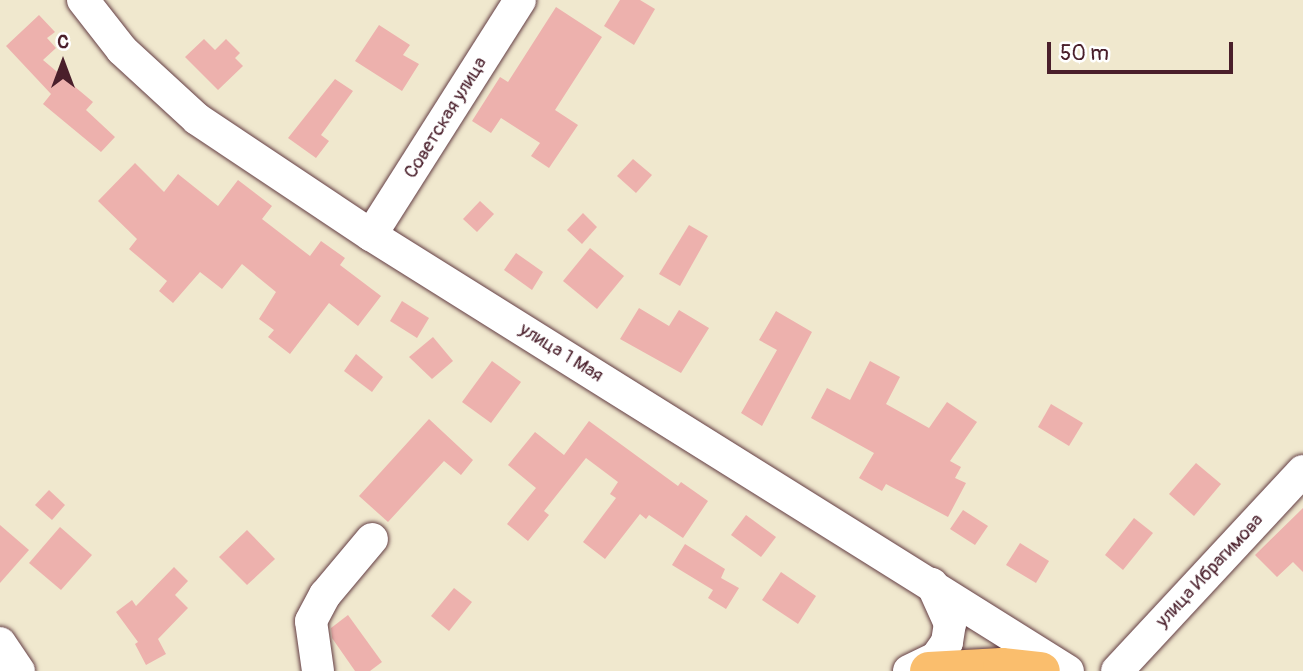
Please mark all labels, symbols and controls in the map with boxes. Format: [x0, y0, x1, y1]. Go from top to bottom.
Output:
north arrow [28, 28, 98, 98]
scale bar [1051, 28, 1236, 72]
text: С [57, 30, 69, 54]
text: 50 m [1060, 40, 1109, 67]
street label: Советская улица [400, 53, 492, 183]
street label: улица 1 Мая [515, 318, 607, 388]
street label: улица Ибрагимова [1151, 509, 1269, 633]

